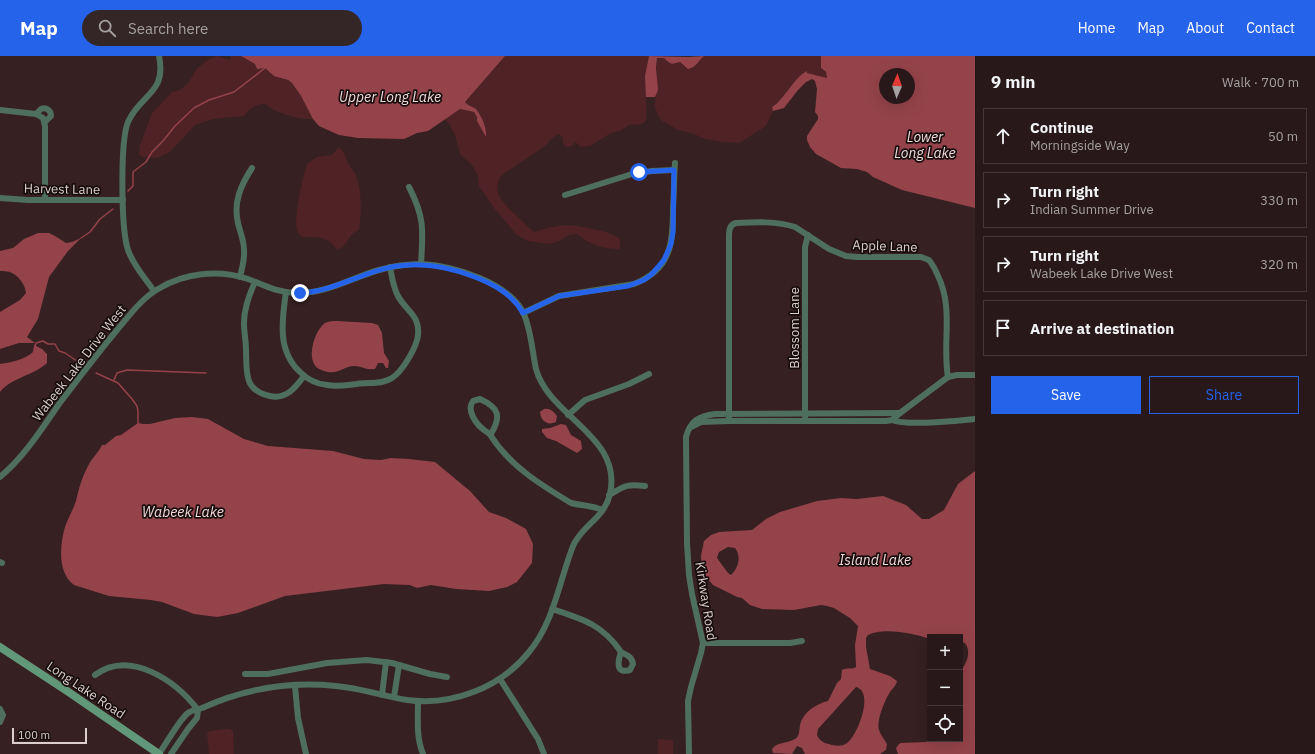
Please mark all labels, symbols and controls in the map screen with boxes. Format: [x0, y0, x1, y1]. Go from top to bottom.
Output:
search box [82, 10, 362, 46]
text: Map [20, 16, 58, 40]
icon: search [96, 17, 118, 39]
text: Search here [128, 19, 208, 38]
text: Home [1078, 19, 1115, 37]
text: Map [1137, 19, 1164, 37]
text: About [1186, 19, 1224, 37]
text: Contact [1246, 19, 1295, 37]
north arrow [879, 68, 915, 104]
text: 9 min [991, 71, 1035, 93]
text: Walk · 700 m [1222, 74, 1299, 91]
water label: Upper Long Lake [339, 88, 441, 106]
text: Continue [1030, 118, 1094, 137]
icon: ahead [992, 125, 1014, 147]
water label: Lower Long Lake [894, 128, 956, 162]
text: 50 m [1268, 128, 1298, 145]
text: Morningside Way [1030, 137, 1130, 154]
route start [630, 163, 648, 181]
street label: Harvest Lane [24, 180, 100, 198]
text: Turn right [1030, 182, 1099, 201]
icon: right [992, 189, 1014, 211]
text: 330 m [1260, 192, 1298, 209]
text: Indian Summer Drive [1030, 201, 1154, 218]
street label: Apple Lane [852, 236, 918, 256]
text: Turn right [1030, 246, 1099, 265]
icon: right [992, 253, 1014, 275]
text: 320 m [1260, 256, 1298, 273]
text: Wabeek Lake Drive West [1030, 265, 1173, 282]
route end [291, 284, 309, 302]
street label: Blossom Lane [786, 287, 803, 369]
street label: Wabeek Lake Drive West [28, 301, 130, 425]
icon: arrive [992, 317, 1014, 339]
text: Arrive at destination [1030, 319, 1174, 338]
button: Save [991, 376, 1141, 414]
button: Share [1149, 376, 1299, 414]
water label: Wabeek Lake [142, 503, 224, 521]
water label: Island Lake [839, 551, 911, 569]
street label: Kirkway Road [691, 561, 721, 641]
map controls [927, 634, 963, 742]
button: + [927, 634, 963, 670]
street label: Long Lake Road [43, 657, 129, 723]
button: − [927, 670, 963, 706]
button: locate [927, 706, 963, 742]
scale bar [12, 726, 87, 745]
text: 100 m [18, 728, 50, 742]

